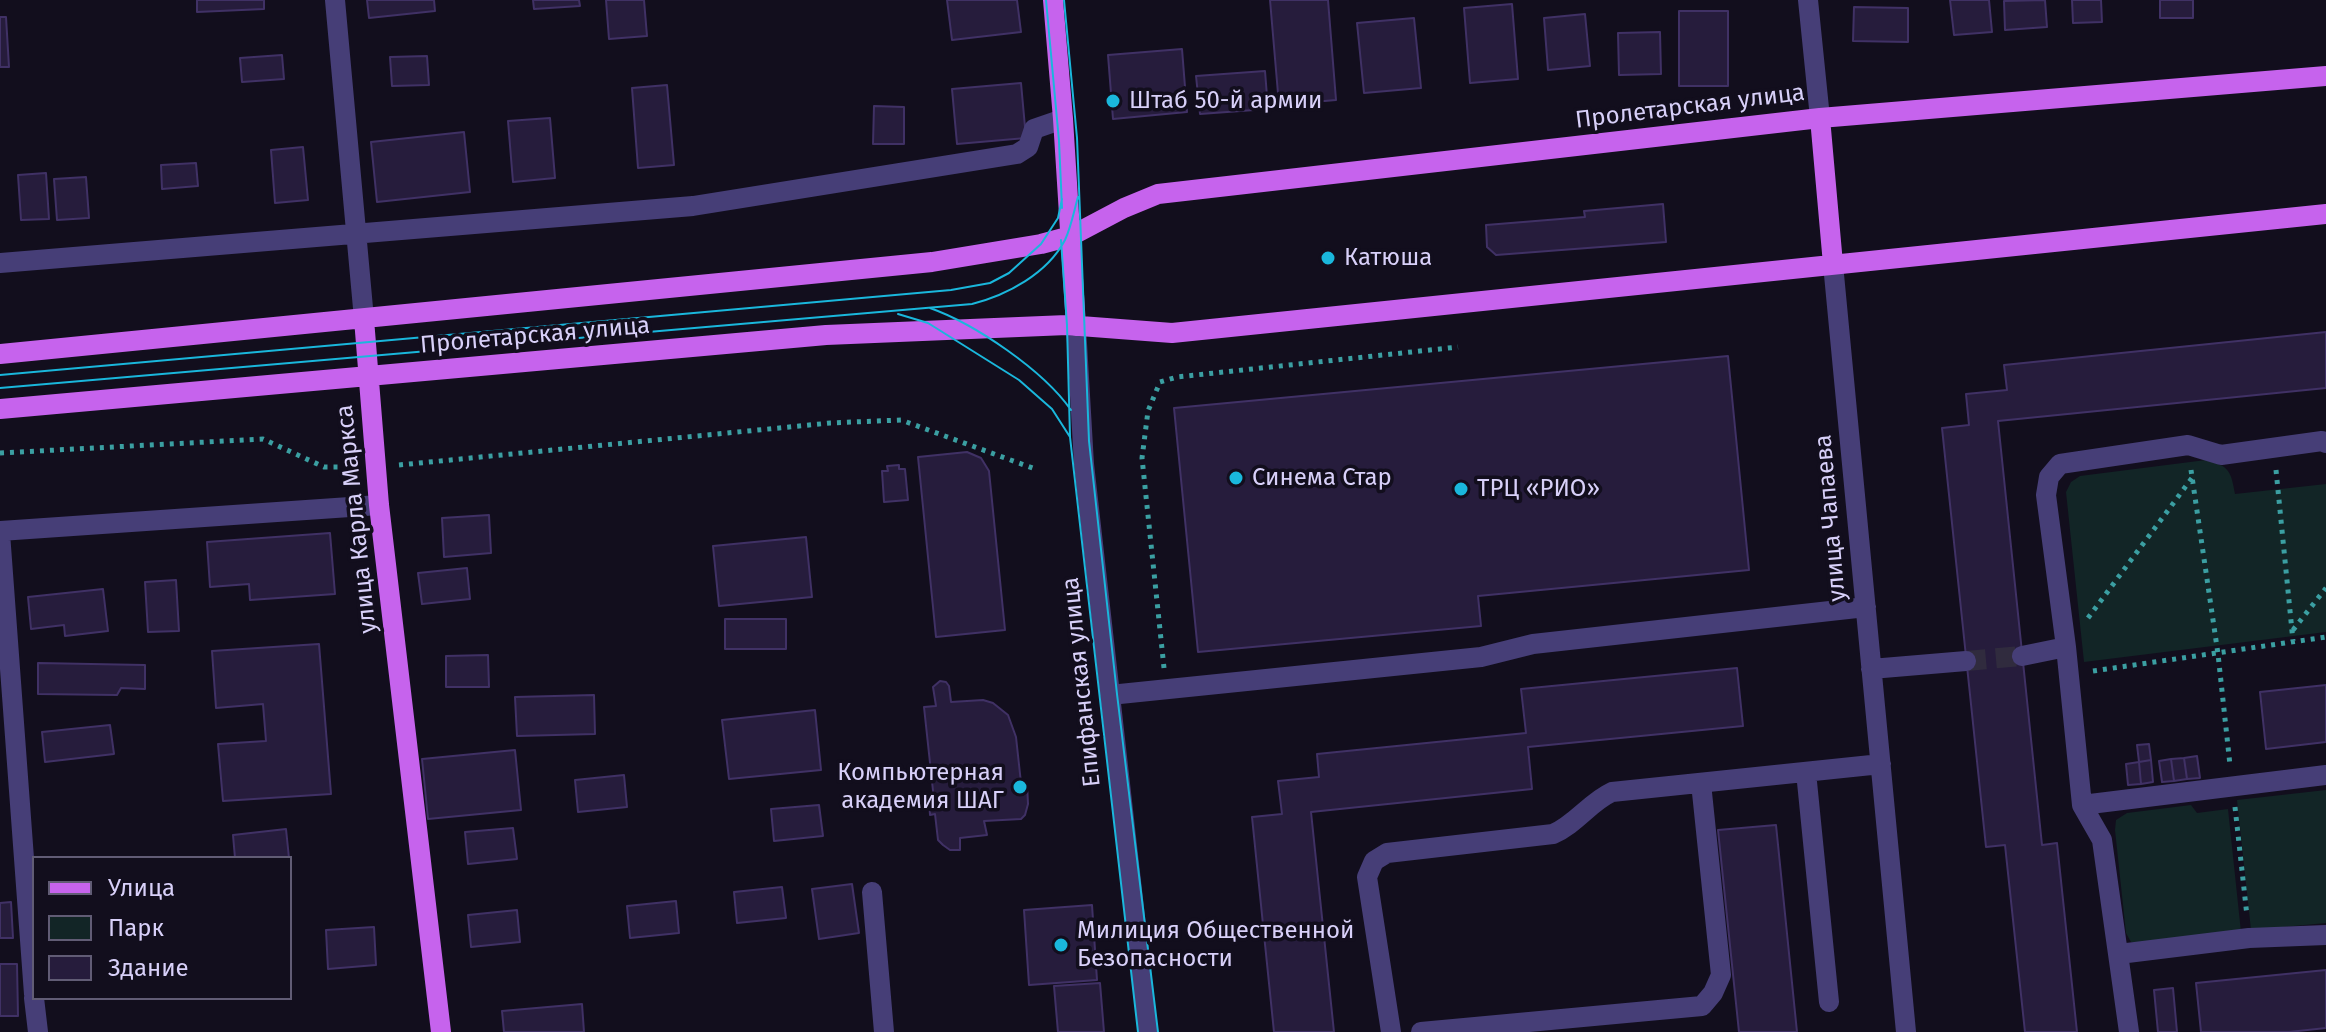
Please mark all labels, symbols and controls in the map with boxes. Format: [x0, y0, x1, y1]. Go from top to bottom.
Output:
street label: Пролетарская улица [1574, 79, 1806, 135]
place label: Штаб 50-й армии [1129, 87, 1322, 115]
marker: Штаб 50-й армии [1104, 92, 1122, 110]
place label: Катюша [1344, 244, 1432, 272]
marker: Катюша [1319, 249, 1337, 267]
street label: Пролетарская улица [419, 312, 651, 360]
street label: улица Карла Маркса [331, 403, 383, 635]
street label: улица Чапаева [1809, 433, 1853, 603]
place label: Синема Стар [1252, 464, 1392, 492]
marker: Синема Стар [1227, 469, 1245, 487]
place label: ТРЦ «РИО» [1477, 475, 1600, 503]
marker: ТРЦ «РИО» [1452, 480, 1470, 498]
street label: Епифанская улица [1057, 576, 1107, 788]
place label: Компьютерная академия ШАГ [837, 759, 1004, 815]
marker: Компьютерная академия ШАГ [1011, 778, 1029, 796]
legend [32, 856, 292, 1000]
text: Улица [108, 874, 175, 902]
text: Парк [108, 914, 164, 942]
place label: Милиция Общественной Безопасности [1077, 917, 1354, 973]
marker: Милиция Общественной Безопасности [1052, 936, 1070, 954]
text: Здание [108, 954, 189, 982]

